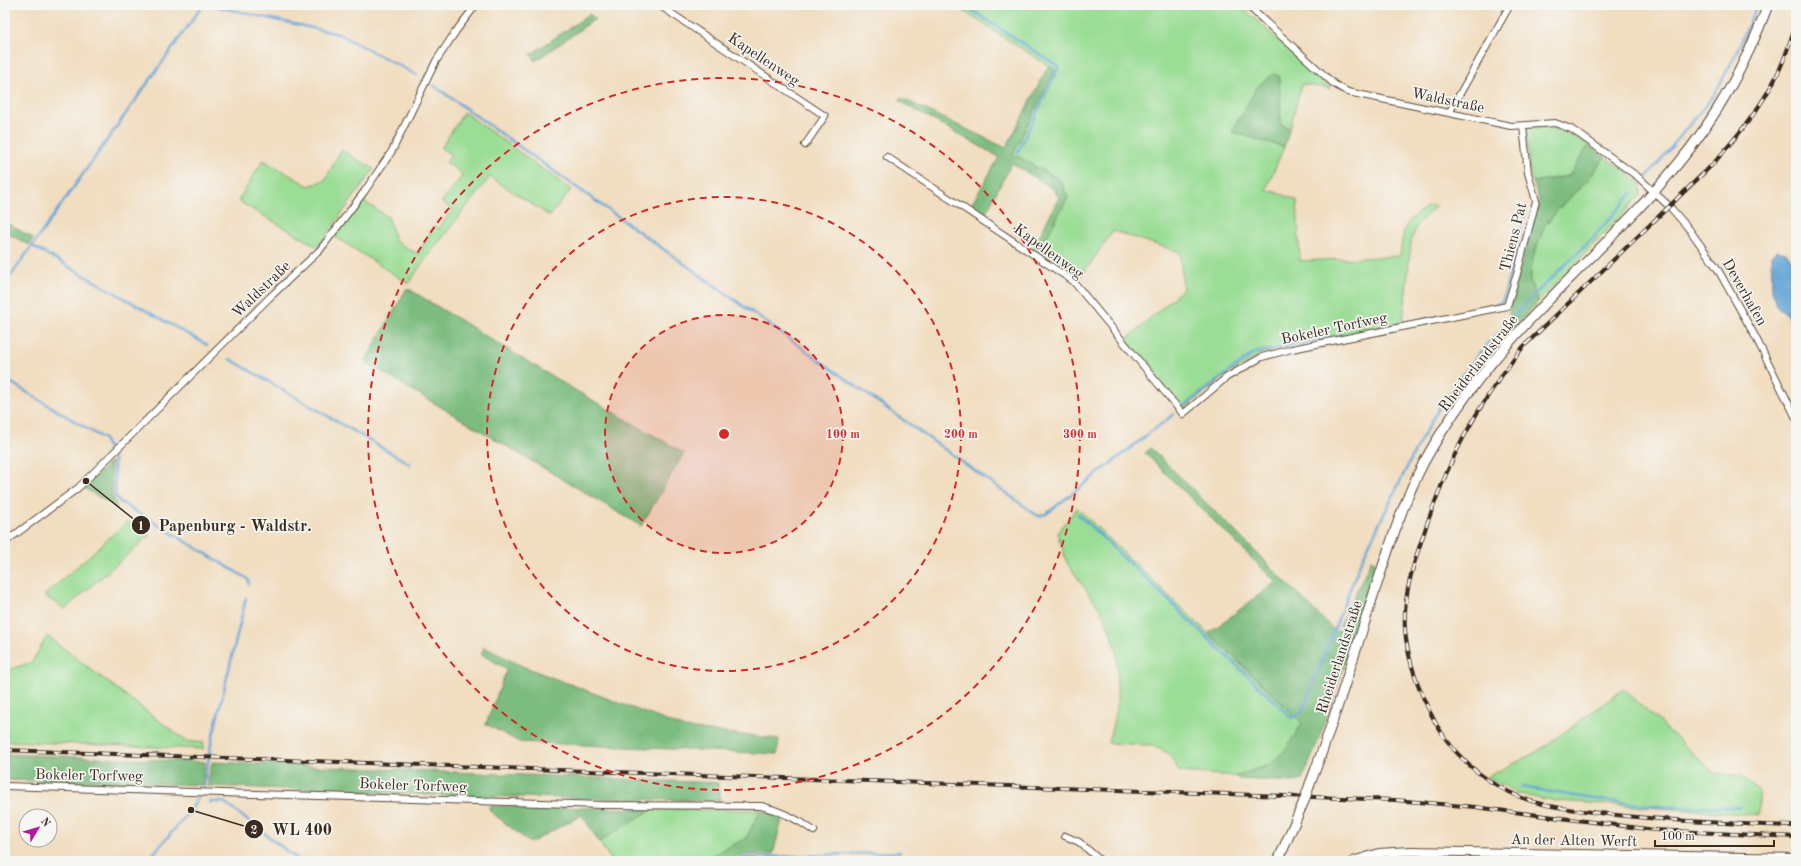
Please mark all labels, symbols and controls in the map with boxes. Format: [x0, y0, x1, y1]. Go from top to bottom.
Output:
street label: Kapellenweg [725, 31, 802, 90]
street label: Waldstraße [1410, 86, 1486, 117]
street label: Thiens Pat [1499, 201, 1530, 274]
street label: Kapellenweg [1010, 222, 1086, 283]
street label: Deverhafen [1719, 257, 1769, 329]
street label: Waldstraße [230, 259, 294, 321]
street label: Bokeler Torfweg [1280, 311, 1389, 348]
street label: Rheiderlandstraße [1437, 313, 1522, 415]
centre of rings [717, 427, 731, 441]
text: 100 m [826, 429, 860, 441]
text: 200 m [944, 429, 978, 441]
text: 300 m [1063, 429, 1097, 441]
callout: Papenburg - Waldstr. [131, 511, 320, 539]
text: Papenburg - Waldstr. [158, 519, 312, 535]
text: 1 [138, 521, 144, 533]
street label: Rheiderlandstraße [1315, 599, 1366, 716]
street label: Bokeler Torfweg [35, 768, 143, 785]
street label: Bokeler Torfweg [359, 777, 467, 796]
north arrow [18, 808, 58, 848]
callout: WL 400 [244, 815, 340, 843]
text: N [38, 816, 52, 830]
scale bar [1655, 822, 1774, 848]
text: WL 400 [272, 823, 332, 839]
text: 2 [251, 825, 258, 837]
text: 100 m [1661, 831, 1695, 843]
street label: An der Alten Werft [1511, 833, 1637, 850]

